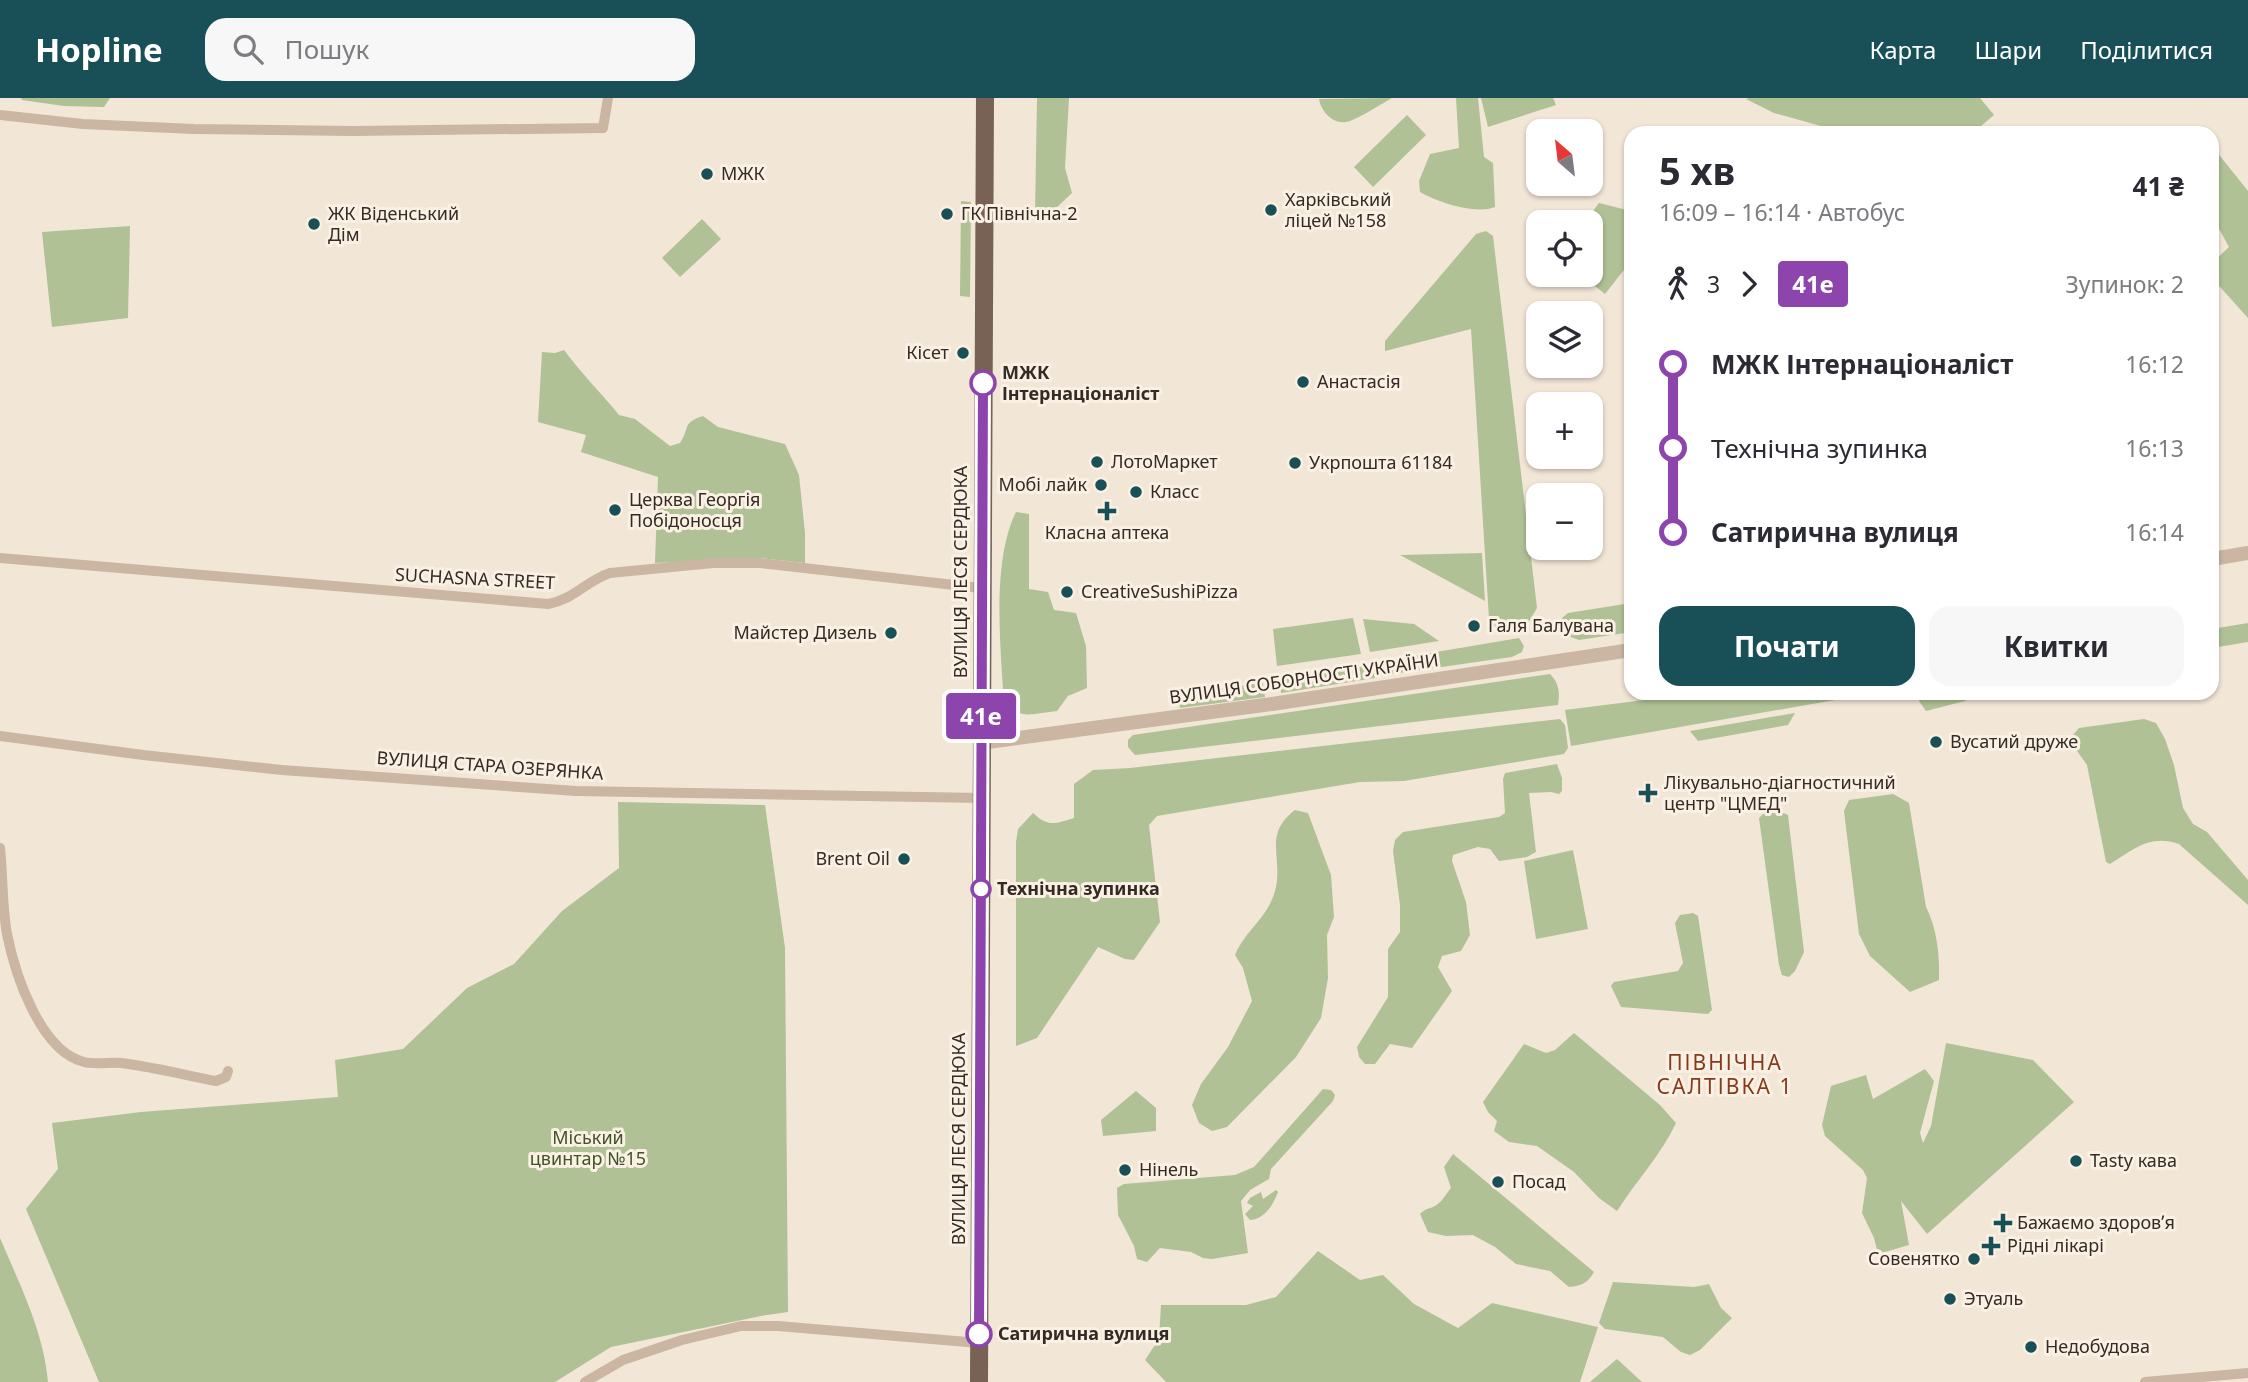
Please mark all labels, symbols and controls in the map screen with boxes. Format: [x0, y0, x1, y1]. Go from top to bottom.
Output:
search box [205, 18, 695, 81]
text: Hopline [35, 27, 163, 72]
icon: search [229, 30, 267, 68]
text: Пошук [285, 31, 369, 67]
text: Карта [1869, 33, 1936, 66]
text: Шари [1974, 33, 2042, 66]
text: Поділитися [2080, 33, 2213, 66]
north arrow [1526, 119, 1603, 196]
map controls [1526, 119, 1603, 560]
text: 5 хв [1659, 144, 1735, 196]
place label: МЖК [721, 161, 766, 185]
marker: МЖК [699, 166, 715, 182]
text: 41 ₴ [2133, 168, 2184, 204]
place label: Харківський ліцей №158 [1285, 187, 1391, 232]
text: 16:09 – 16:14 · Автобус [1659, 196, 1905, 228]
place label: ЖК Віденський Дім [328, 201, 459, 246]
place label: ГК Північна-2 [961, 201, 1078, 225]
marker: Харківський ліцей №158 [1263, 202, 1279, 218]
marker: ГК Північна-2 [939, 206, 955, 222]
button: locate [1526, 210, 1603, 287]
marker: ЖК Віденський Дім [306, 216, 322, 232]
icon: walk [1659, 265, 1697, 303]
icon: forward [1730, 265, 1768, 303]
text: 41e [1792, 267, 1834, 300]
text: 3 [1707, 268, 1720, 300]
text: Зупинок: 2 [2066, 268, 2184, 300]
button: layers [1526, 301, 1603, 378]
place label: Кісет [906, 340, 950, 364]
marker: Кісет [955, 345, 971, 361]
text: МЖК Інтернаціоналіст [1711, 346, 2013, 382]
text: 16:12 [2125, 348, 2184, 380]
place label: МЖК Інтернаціоналіст [1002, 360, 1159, 405]
place label: Анастасія [1317, 369, 1401, 393]
marker: МЖК Інтернаціоналіст [970, 370, 996, 396]
marker: Анастасія [1295, 374, 1311, 390]
button: + [1526, 392, 1603, 469]
text: Технічна зупинка [1711, 430, 1928, 466]
text: 16:13 [2125, 432, 2184, 464]
place label: ЛотоМаркет [1111, 449, 1218, 473]
place label: Укрпошта 61184 [1309, 450, 1453, 474]
marker: ЛотоМаркет [1089, 454, 1105, 470]
marker: Укрпошта 61184 [1287, 455, 1303, 471]
street label: ВУЛИЦЯ ЛЕСЯ СЕРДЮКА [948, 465, 972, 678]
place label: Мобі лайк [999, 472, 1087, 496]
marker: Мобі лайк [1093, 477, 1109, 493]
place label: Класс [1150, 479, 1200, 503]
button: − [1526, 483, 1603, 560]
marker: Класс [1128, 484, 1144, 500]
place label: Церква Георгія Побідоносця [629, 487, 761, 532]
marker: Церква Георгія Побідоносця [607, 502, 623, 518]
marker: Класна аптека [1099, 503, 1115, 519]
text: Сатирична вулиця [1711, 514, 1959, 550]
text: 16:14 [2125, 516, 2184, 548]
place label: Класна аптека [1045, 520, 1169, 544]
street label: SUCHASNA STREET [394, 562, 556, 594]
place label: CreativeSushiPizza [1081, 579, 1238, 603]
marker: CreativeSushiPizza [1059, 584, 1075, 600]
button: Почати [1659, 606, 1915, 686]
button: Квитки [1929, 606, 2184, 686]
place label: Галя Балувана [1488, 613, 1614, 637]
marker: Галя Балувана [1466, 618, 1482, 634]
place label: Майстер Дизель [734, 620, 877, 644]
marker: Майстер Дизель [883, 625, 899, 641]
street label: ВУЛИЦЯ СОБОРНОСТІ УКРАЇНИ [1168, 647, 1440, 709]
line badge: 41e [941, 693, 1021, 739]
text: 41e [960, 699, 1002, 732]
place label: Вусатий друже [1950, 729, 2078, 753]
marker: Вусатий друже [1928, 734, 1944, 750]
street label: ВУЛИЦЯ СТАРА ОЗЕРЯНКА [376, 745, 605, 785]
place label: Лікувально-діагностичний центр "ЦМЕД" [1664, 770, 1896, 815]
marker: Лікувально-діагностичний центр "ЦМЕД" [1638, 783, 1658, 803]
place label: Brent Oil [815, 846, 890, 870]
marker: Brent Oil [896, 851, 912, 867]
place label: Технічна зупинка [997, 876, 1160, 900]
marker: Технічна зупинка [971, 879, 991, 899]
street label: ВУЛИЦЯ ЛЕСЯ СЕРДЮКА [946, 1032, 970, 1245]
district label: ПІВНІЧНА САЛТІВКА 1 [1657, 1048, 1793, 1100]
park label: Міський цвинтар №15 [530, 1125, 646, 1170]
place label: Tasty кава [2090, 1148, 2177, 1172]
marker: Tasty кава [2068, 1153, 2084, 1169]
place label: Нінель [1139, 1157, 1198, 1181]
marker: Нінель [1117, 1162, 1133, 1178]
place label: Посад [1512, 1169, 1566, 1193]
marker: Посад [1490, 1174, 1506, 1190]
place label: Бажаємо здоровʼя [2017, 1210, 2175, 1234]
marker: Бажаємо здоровʼя [1995, 1215, 2011, 1231]
place label: Рідні лікарі [2007, 1233, 2104, 1257]
marker: Рідні лікарі [1981, 1236, 2001, 1256]
place label: Совенятко [1868, 1246, 1960, 1270]
marker: Совенятко [1966, 1251, 1982, 1267]
place label: Этуаль [1964, 1286, 2023, 1310]
marker: Этуаль [1942, 1291, 1958, 1307]
marker: Сатирична вулиця [966, 1321, 992, 1347]
place label: Сатирична вулиця [998, 1321, 1170, 1345]
place label: Недобудова [2045, 1334, 2150, 1358]
marker: Недобудова [2023, 1339, 2039, 1355]

